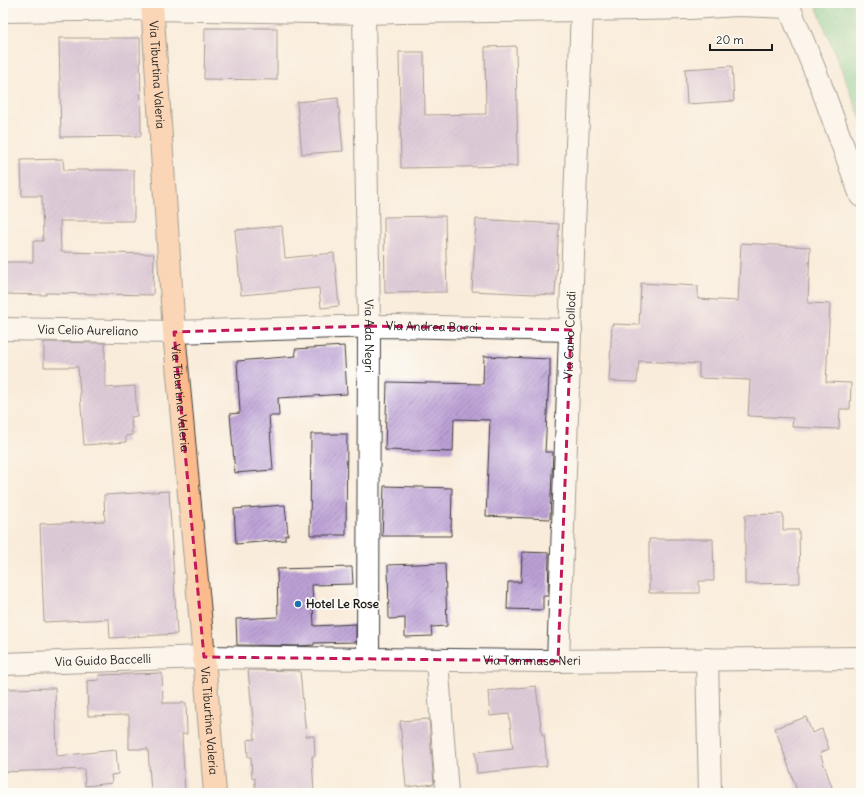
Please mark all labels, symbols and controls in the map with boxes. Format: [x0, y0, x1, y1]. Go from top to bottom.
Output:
street label: Via Tiburtina Valeria [146, 20, 168, 130]
scale bar [710, 26, 772, 52]
text: 20 m [716, 32, 744, 47]
street label: Via Carlo Collodi [560, 291, 579, 380]
street label: Via Ada Negri [362, 299, 377, 373]
street label: Via Andrea Bacci [386, 318, 478, 335]
street label: Via Celio Aureliano [38, 322, 139, 338]
street label: Via Tiburtina Valeria [168, 343, 193, 453]
place label: Hotel Le Rose [306, 596, 379, 611]
marker: Hotel Le Rose [293, 599, 303, 609]
street label: Via Guido Baccelli [55, 651, 151, 669]
street label: Via Tommaso Neri [483, 652, 581, 668]
street label: Via Tiburtina Valeria [198, 666, 222, 775]

